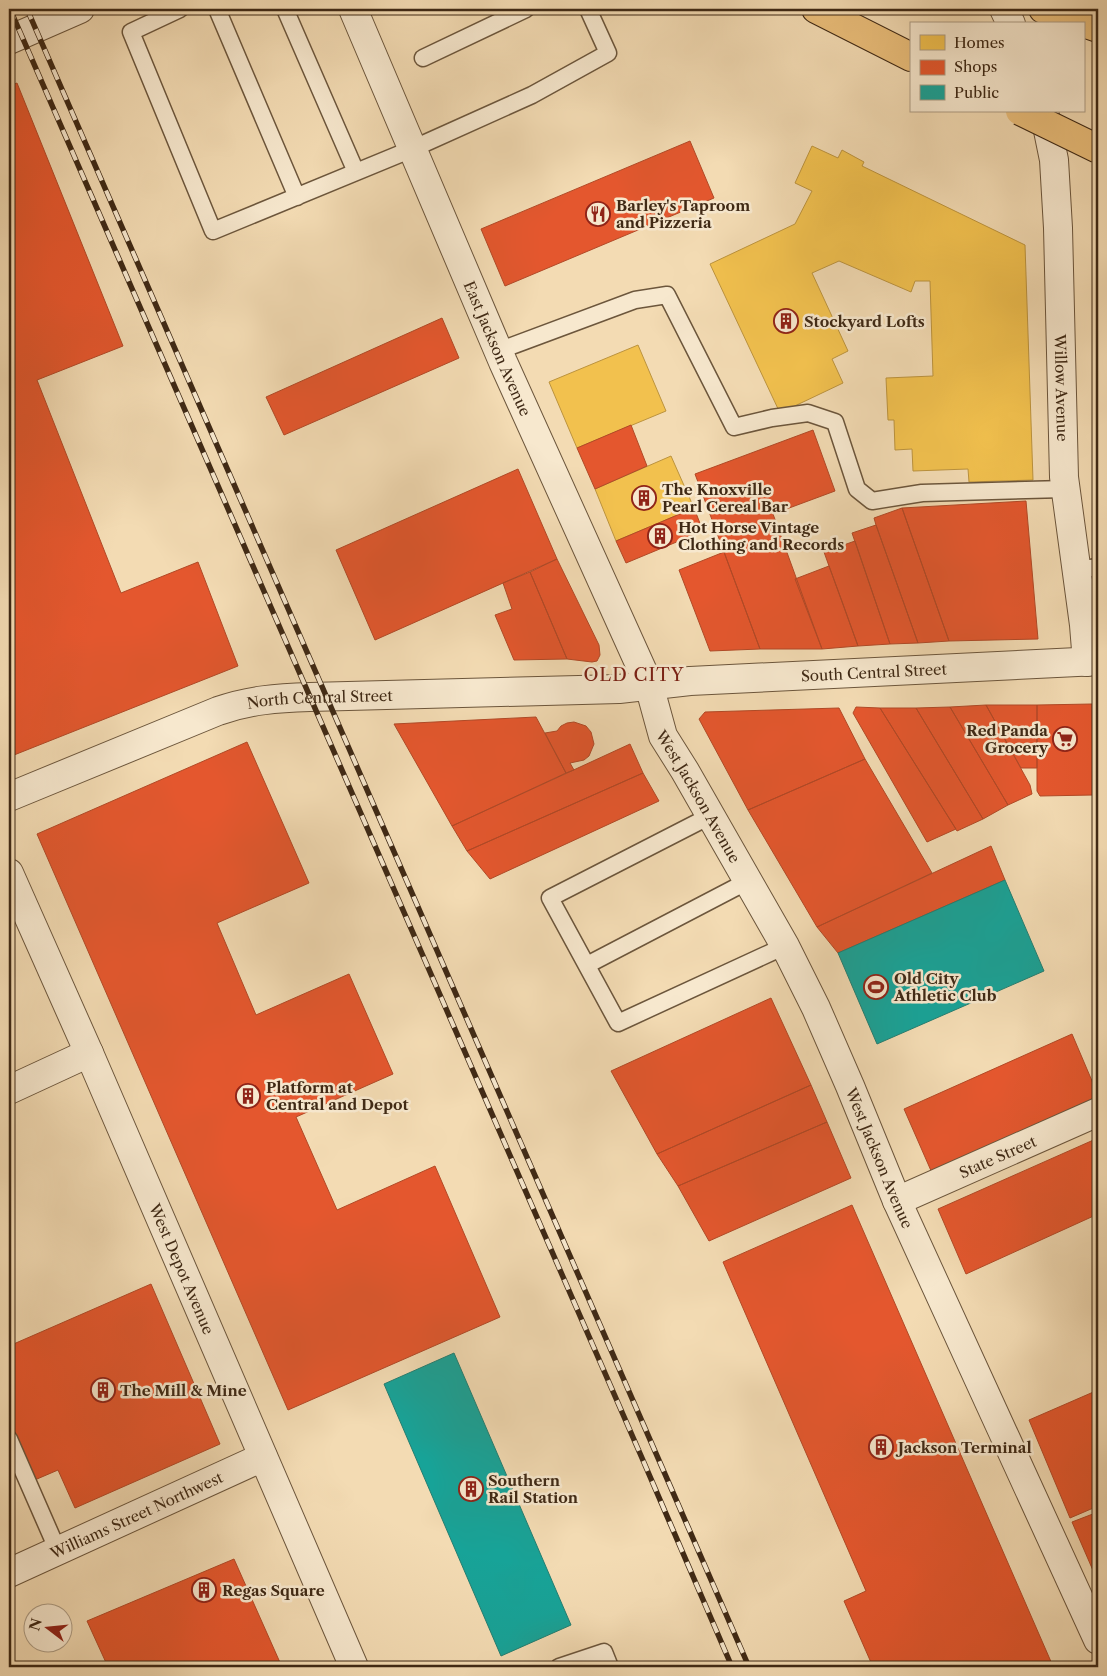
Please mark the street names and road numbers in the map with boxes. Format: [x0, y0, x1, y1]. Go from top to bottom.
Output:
street label: East Jackson Avenue [460, 278, 536, 419]
street label: Willow Avenue [1051, 333, 1073, 442]
street label: South Central Street [800, 659, 948, 685]
street label: North Central Street [245, 685, 394, 712]
street label: West Jackson Avenue [652, 726, 745, 866]
street label: West Jackson Avenue [842, 1084, 918, 1231]
street label: State Street [956, 1131, 1040, 1182]
street label: West Depot Avenue [145, 1200, 219, 1337]
street label: Williams Street Northwest [46, 1467, 226, 1563]

